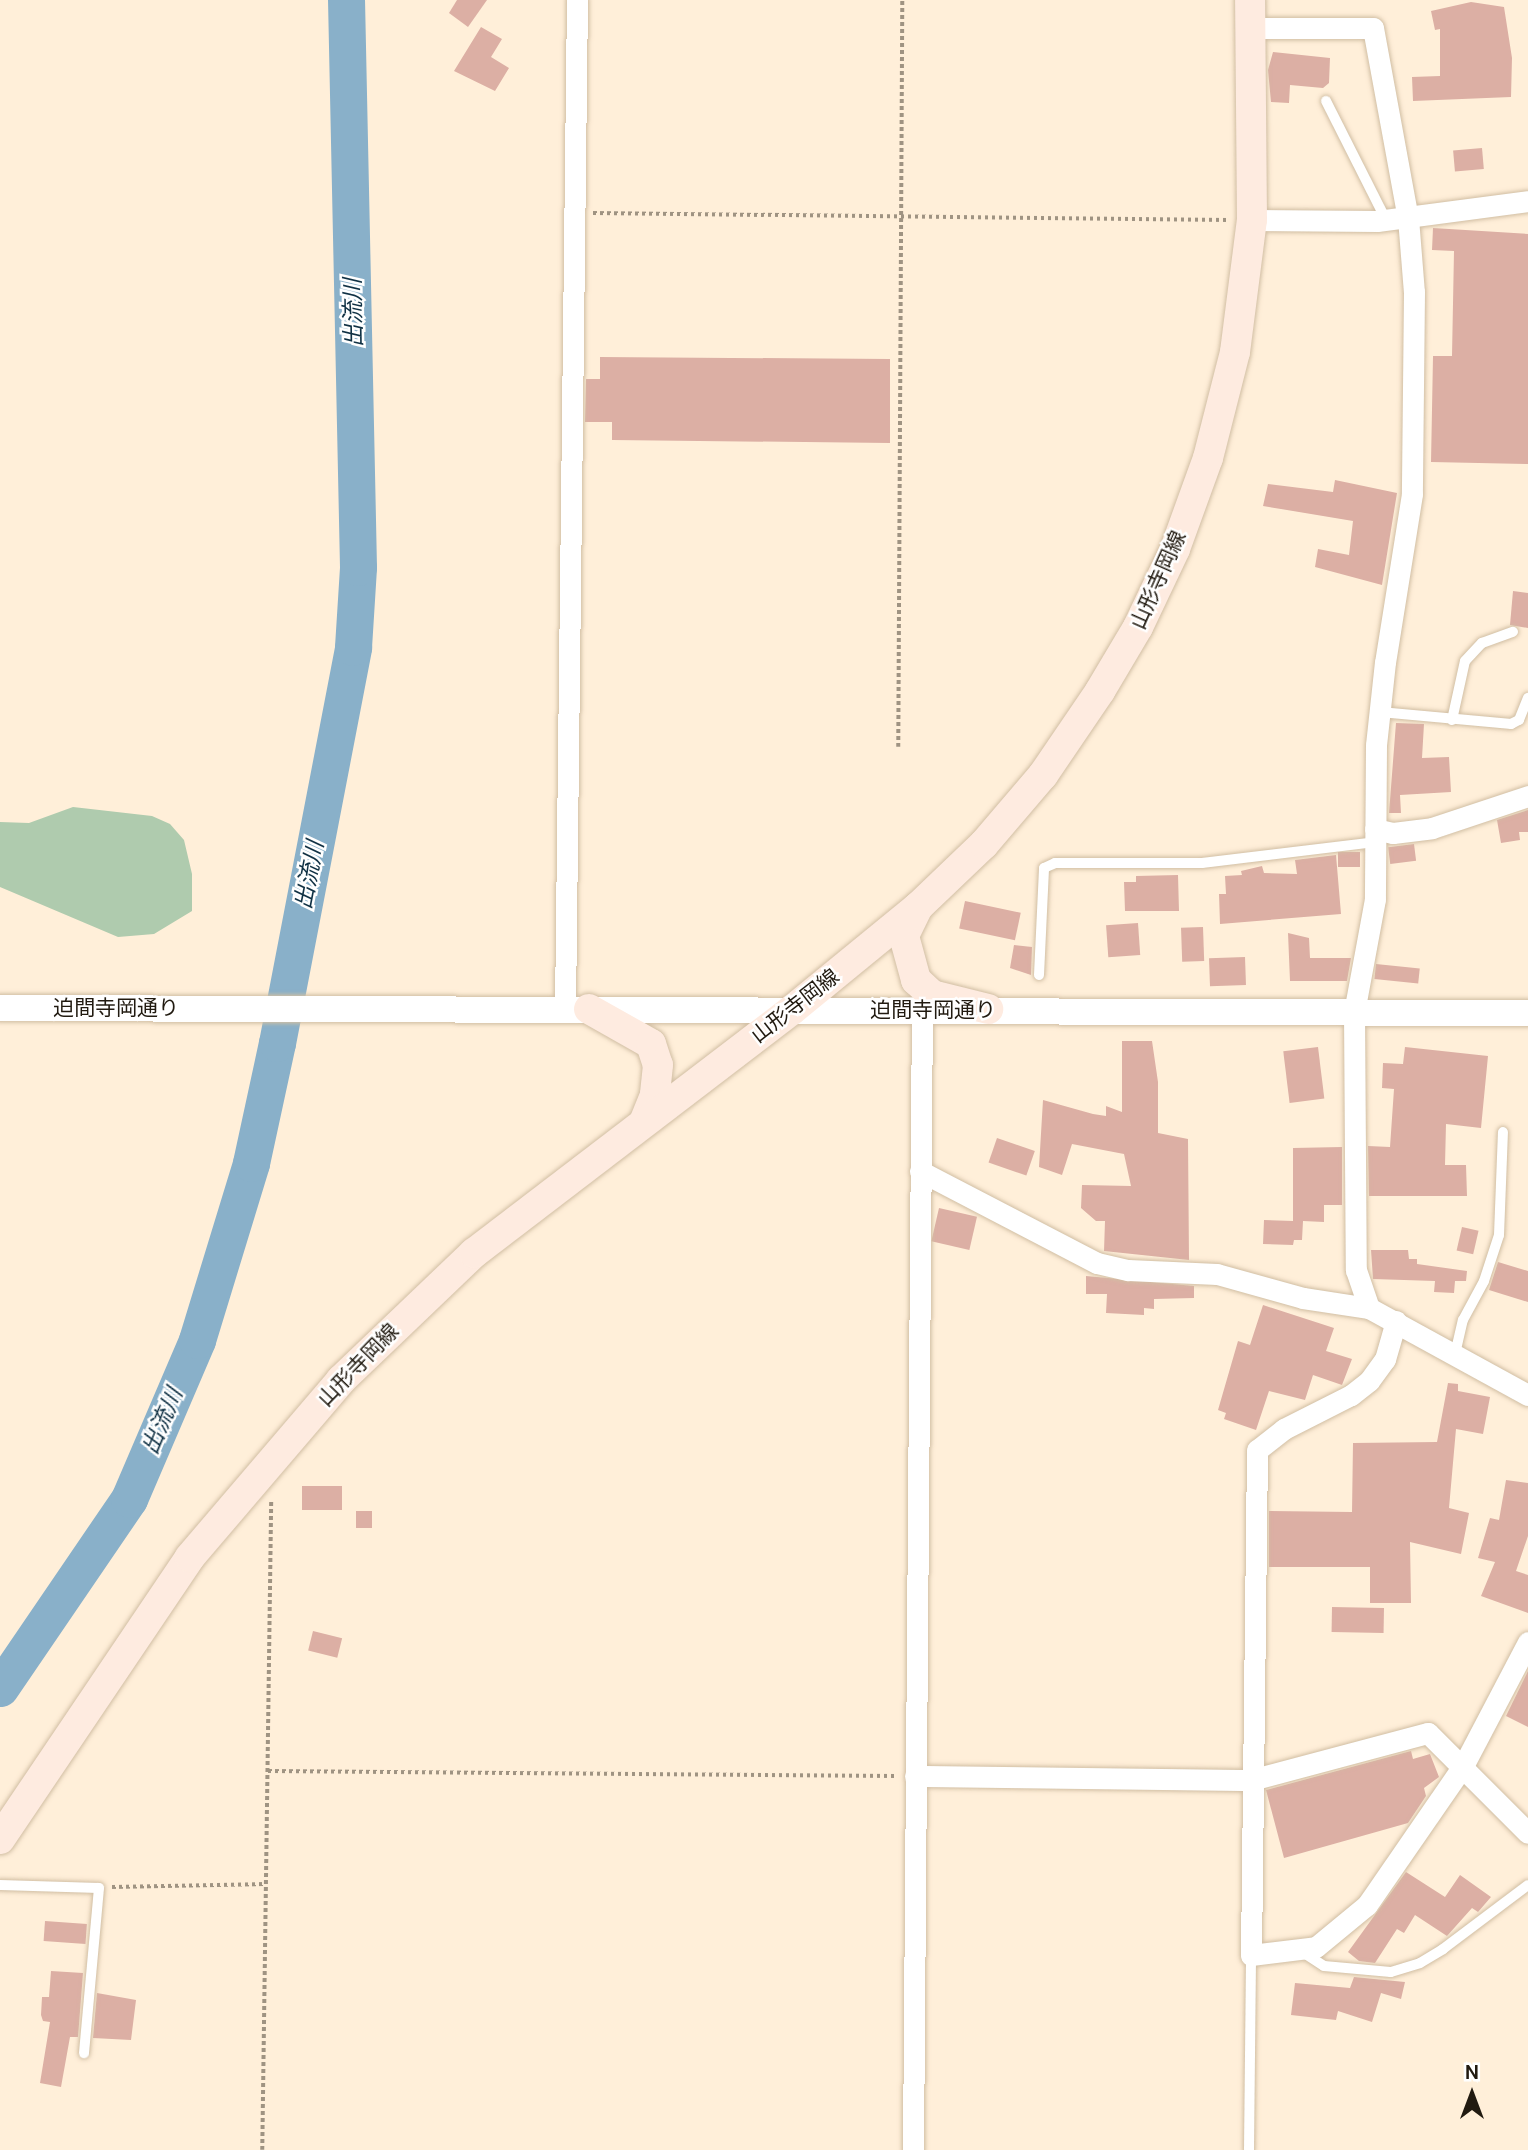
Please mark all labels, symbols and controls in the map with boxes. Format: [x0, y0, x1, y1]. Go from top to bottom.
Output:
water label: 出流川 [339, 278, 367, 348]
street label: 山形寺岡線 [1125, 527, 1191, 633]
water label: 出流川 [289, 839, 329, 911]
street label: 山形寺岡線 [746, 964, 844, 1048]
street label: 迫間寺岡通り [53, 995, 179, 1021]
street label: 迫間寺岡通り [870, 997, 996, 1023]
street label: 山形寺岡線 [312, 1318, 404, 1412]
water label: 出流川 [136, 1384, 188, 1458]
north arrow [1437, 2059, 1507, 2129]
text: N [1465, 2060, 1479, 2085]

